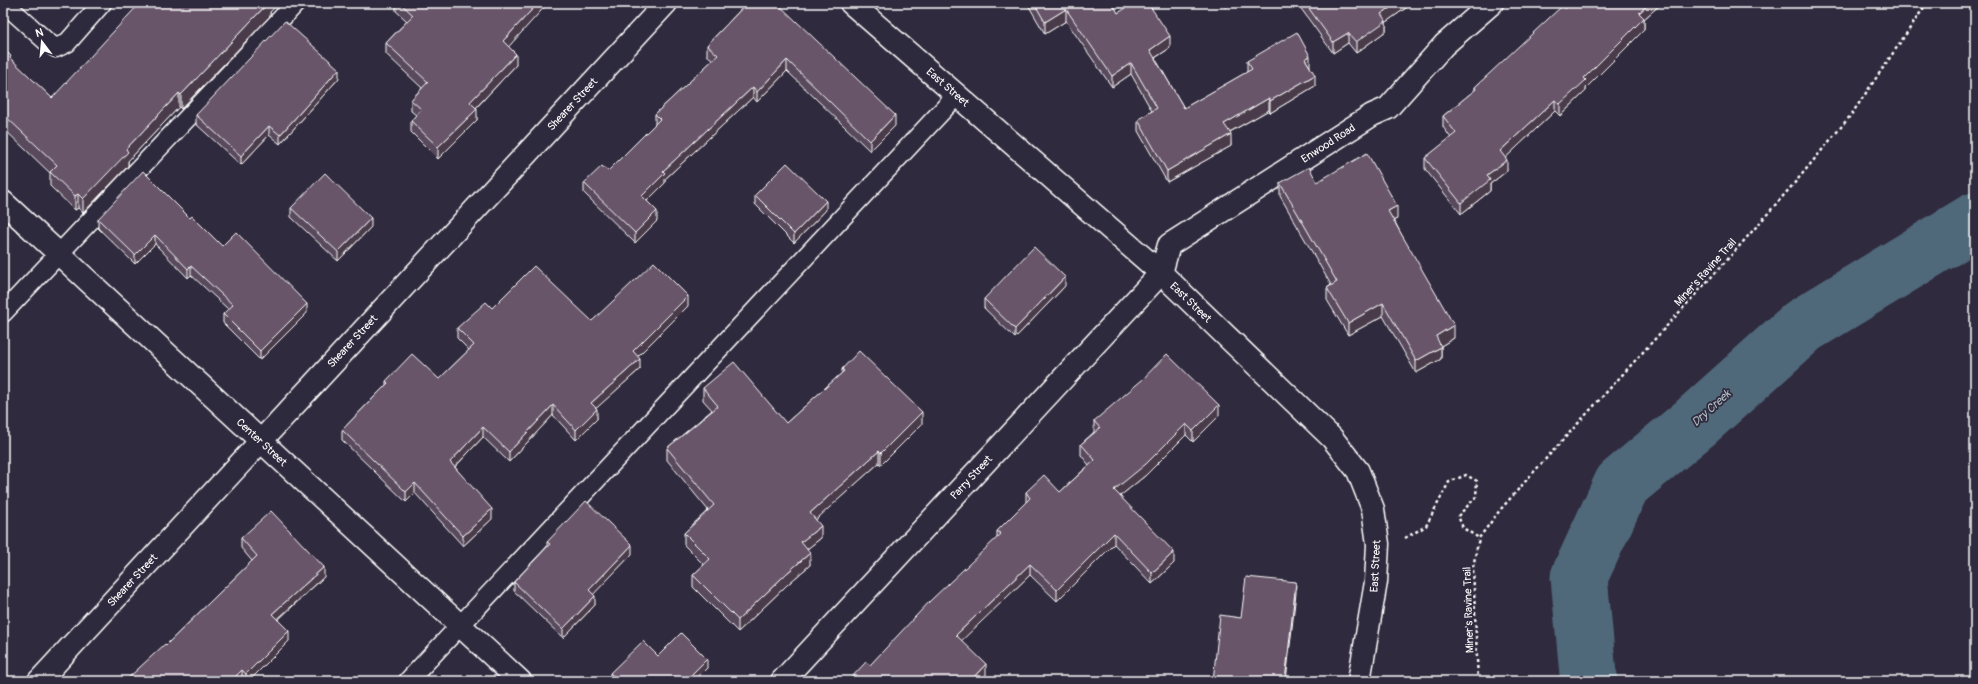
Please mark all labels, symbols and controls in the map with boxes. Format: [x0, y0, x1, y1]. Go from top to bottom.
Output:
north arrow [22, 22, 62, 62]
text: N [34, 25, 45, 40]
street label: East Street [924, 65, 972, 110]
street label: Shearer Street [545, 75, 600, 133]
street label: Enwood Road [1299, 121, 1358, 166]
street label: Miner's Ravine Trail [1672, 236, 1739, 309]
street label: East Street [1167, 279, 1214, 326]
street label: Shearer Street [325, 312, 380, 370]
water label: Dry Creek [1689, 386, 1735, 430]
street label: Center Street [234, 416, 290, 469]
street label: Parry Street [948, 452, 995, 502]
street label: East Street [1368, 539, 1383, 593]
street label: Shearer Street [105, 551, 160, 609]
street label: Miner's Ravine Trail [1460, 567, 1477, 653]

